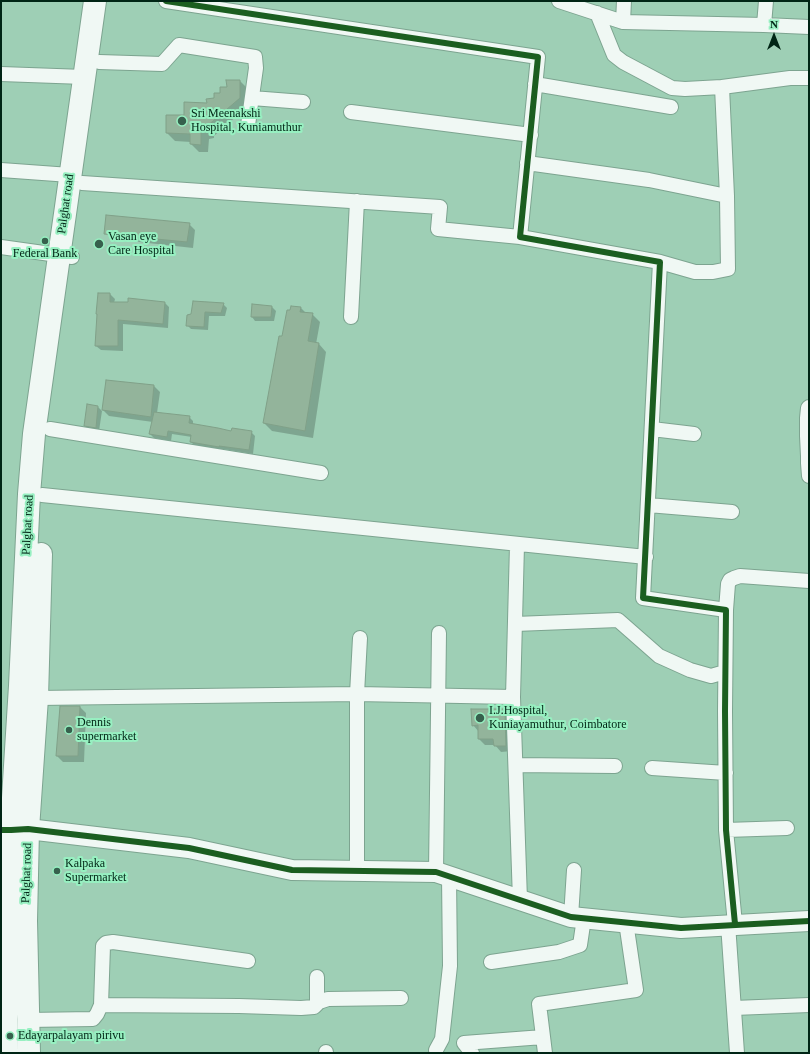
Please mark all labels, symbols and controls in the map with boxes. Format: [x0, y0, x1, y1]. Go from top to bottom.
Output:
north arrow [754, 16, 794, 56]
text: N [770, 18, 778, 30]
place label: Sri Meenakshi Hospital, Kuniamuthur [191, 107, 302, 135]
marker: Sri Meenakshi Hospital, Kuniamuthur [176, 115, 188, 127]
street label: Palghat road [55, 173, 77, 235]
place label: Vasan eye Care Hospital [108, 230, 174, 258]
marker: Federal Bank [40, 236, 50, 246]
marker: Vasan eye Care Hospital [93, 238, 105, 250]
place label: Federal Bank [13, 247, 77, 261]
street label: Palghat road [19, 495, 37, 555]
place label: I.J.Hospital, Kuniayamuthur, Coimbatore [489, 704, 626, 732]
marker: I.J.Hospital, Kuniayamuthur, Coimbatore [474, 712, 486, 724]
place label: Dennis supermarket [77, 716, 136, 744]
marker: Dennis supermarket [64, 725, 74, 735]
street label: Palghat road [19, 843, 35, 903]
place label: Kalpaka Supermarket [65, 857, 126, 885]
marker: Kalpaka Supermarket [52, 866, 62, 876]
place label: Edayarpalayam pirivu [18, 1029, 124, 1043]
marker: Edayarpalayam pirivu [5, 1031, 15, 1041]

